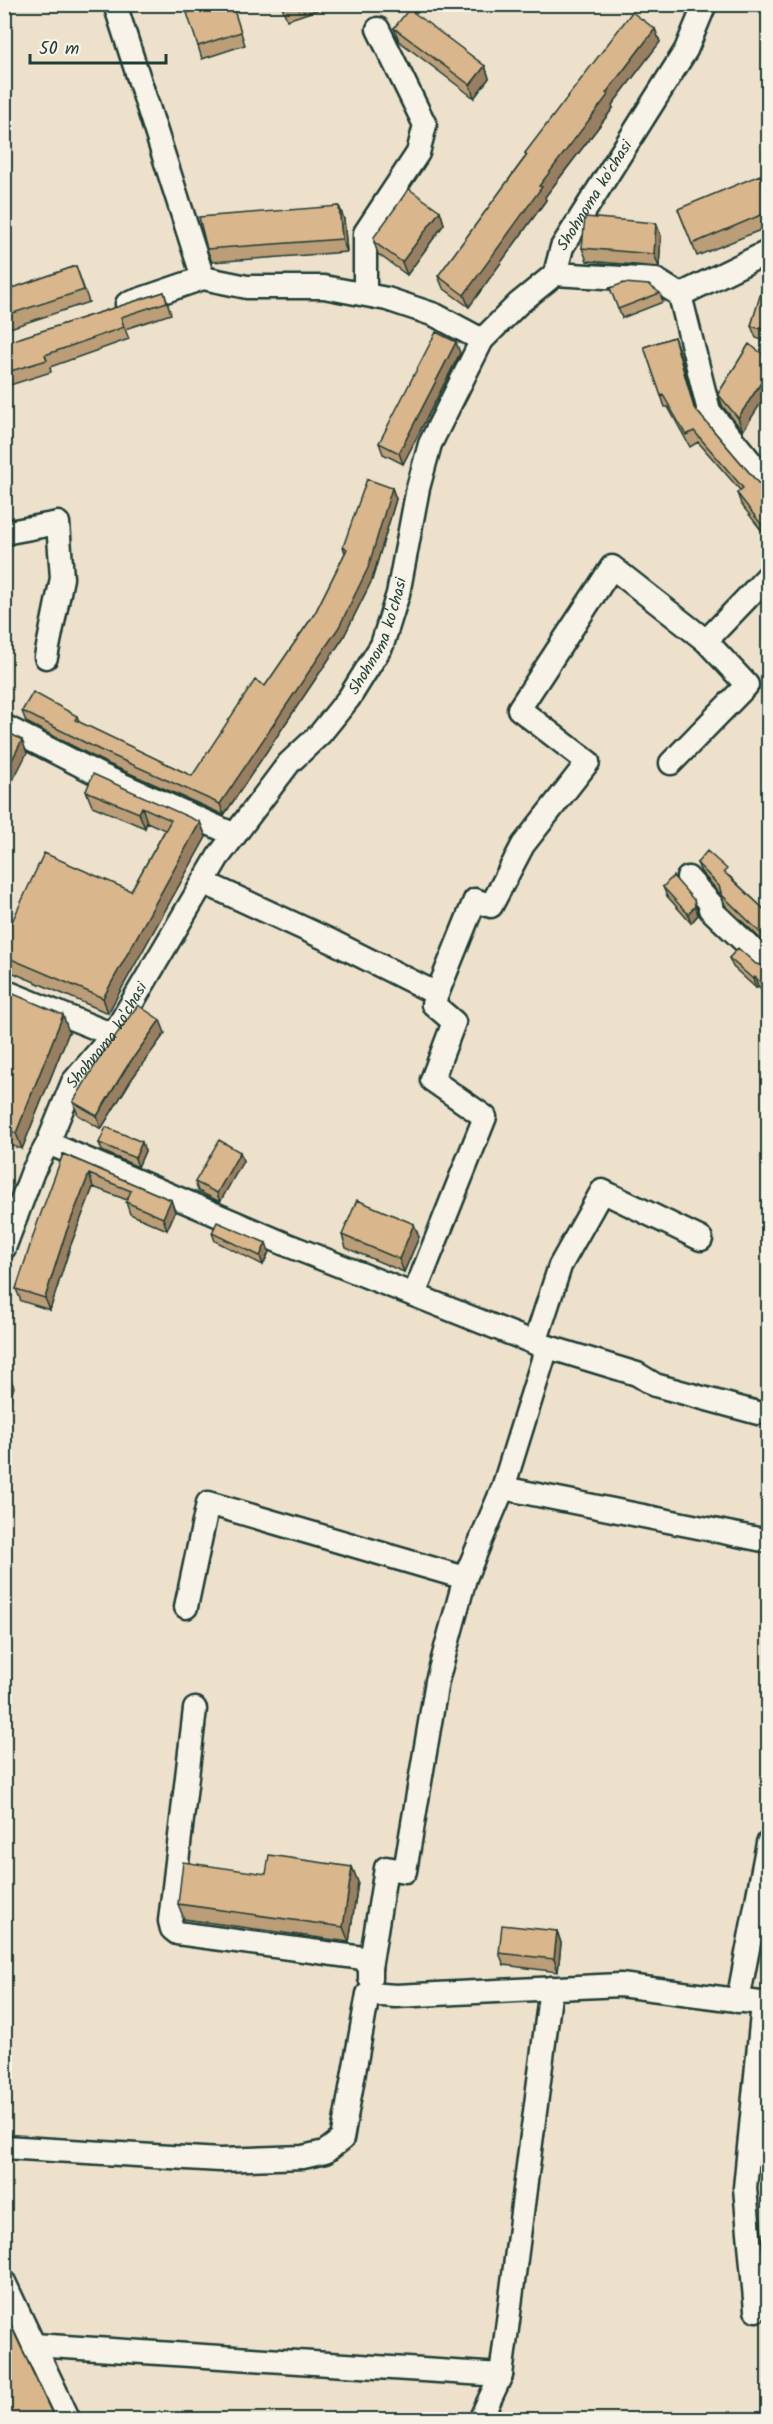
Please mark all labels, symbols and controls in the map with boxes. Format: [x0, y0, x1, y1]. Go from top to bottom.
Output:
scale bar [30, 27, 166, 65]
text: 50 m [39, 35, 79, 64]
street label: Shohnoma ko'chasi [550, 134, 639, 255]
street label: Shohnoma ko'chasi [342, 574, 414, 700]
street label: Shohnoma ko'chasi [59, 976, 155, 1091]

